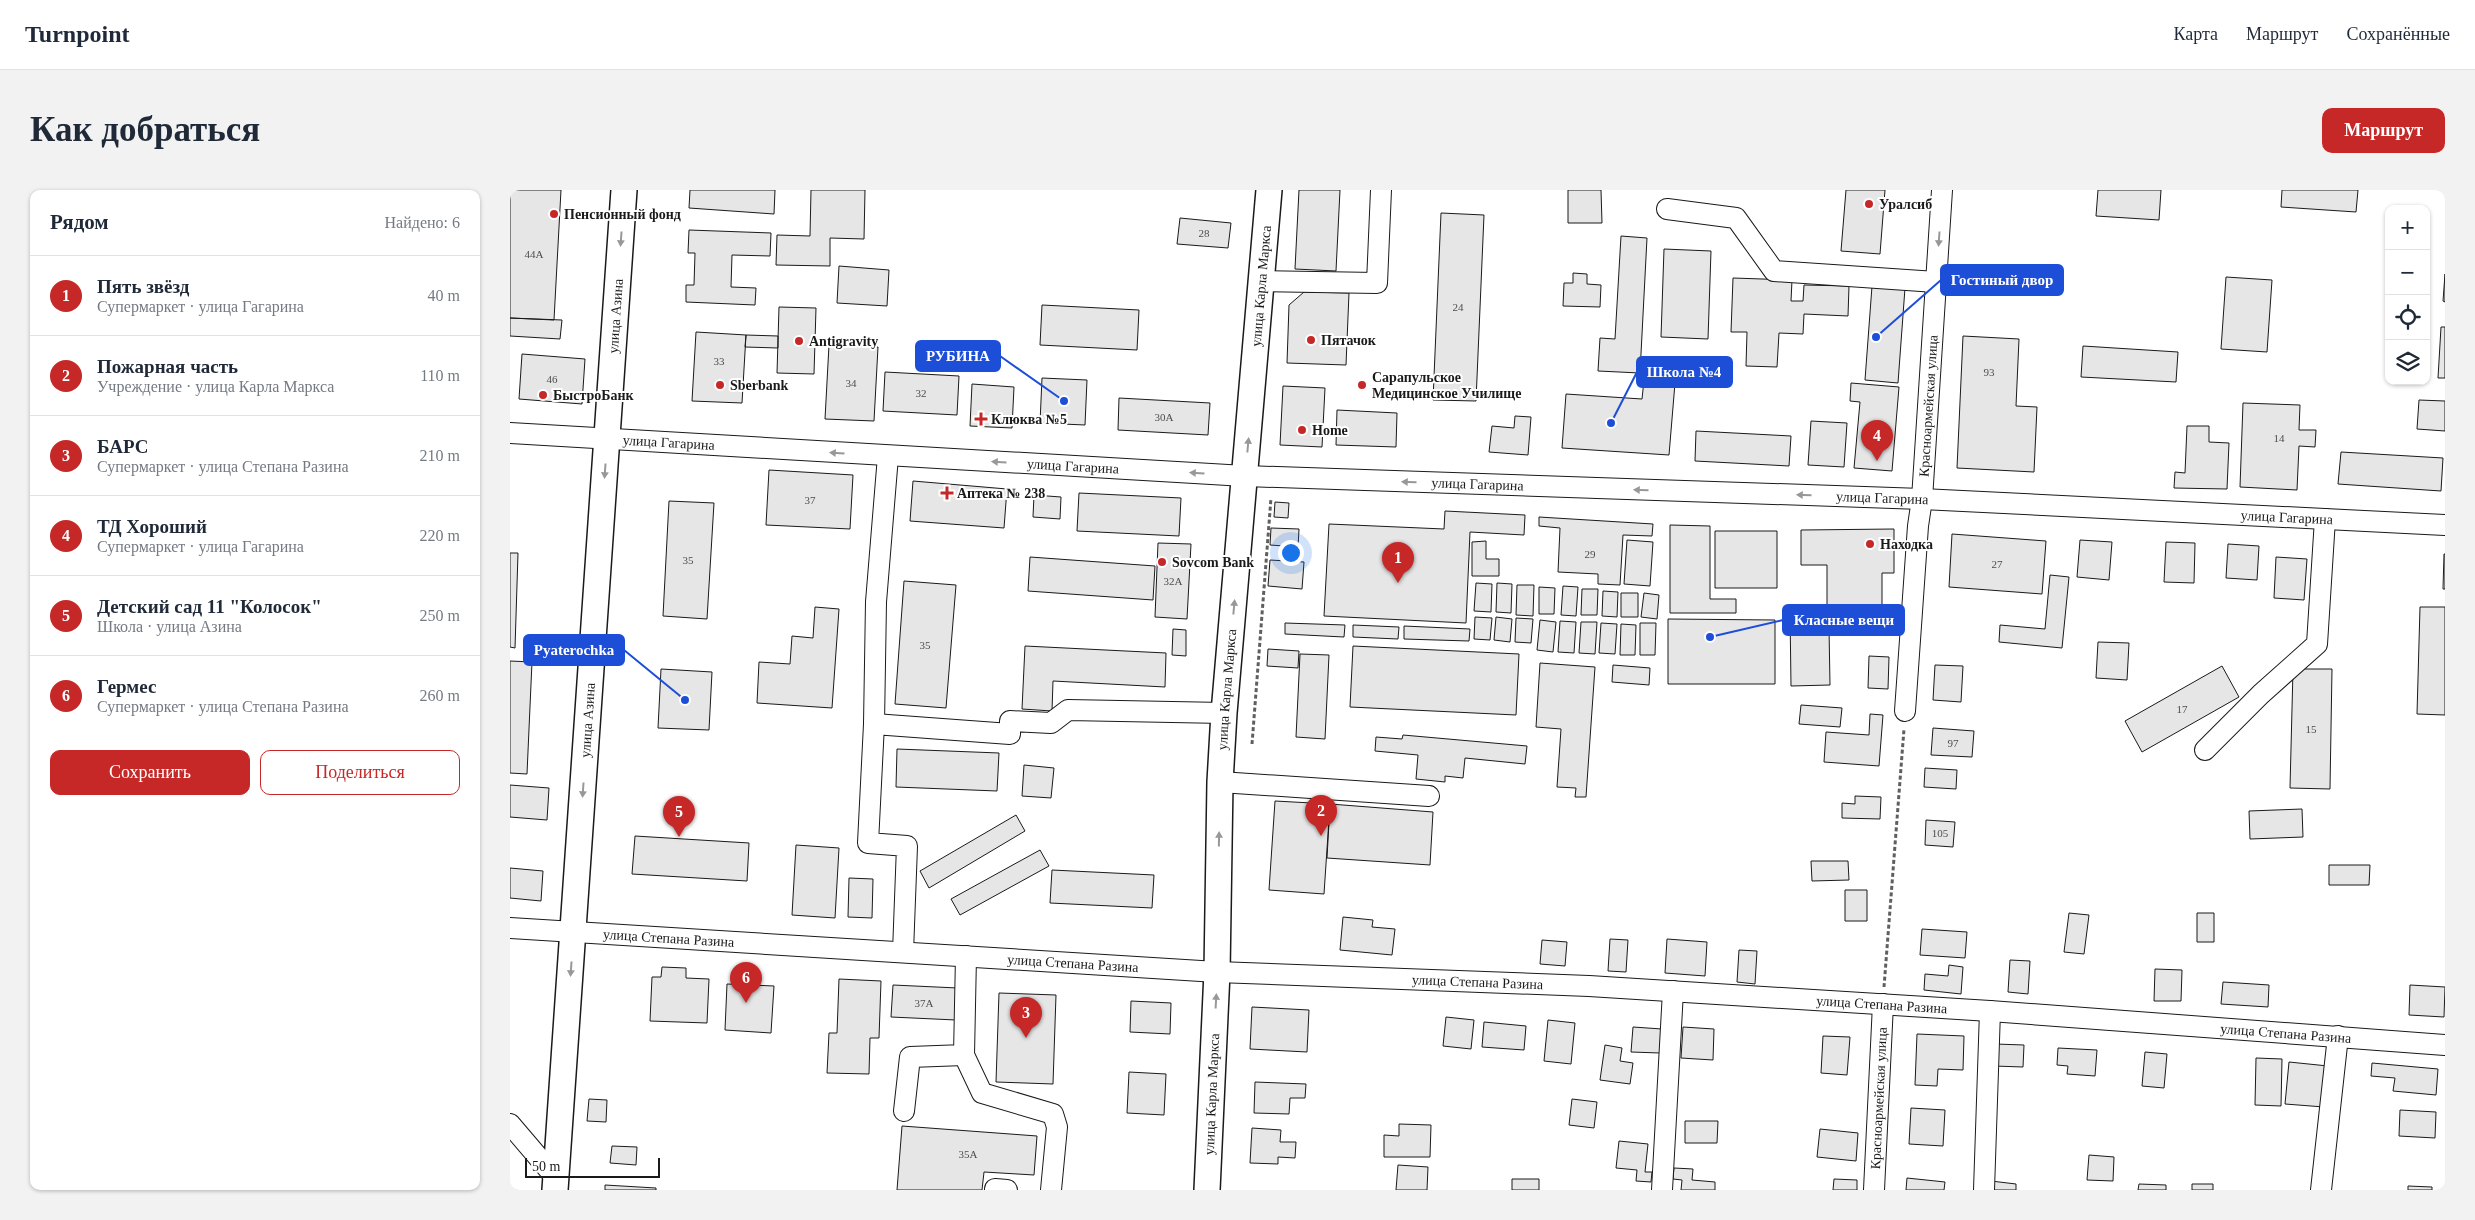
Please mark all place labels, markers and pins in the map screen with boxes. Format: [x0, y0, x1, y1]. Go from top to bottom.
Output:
place label: Уралсиб [1879, 197, 1932, 212]
marker: Уралсиб [1863, 198, 1875, 210]
place label: Пенсионный фонд [564, 207, 681, 222]
marker: Пенсионный фонд [548, 208, 560, 220]
callout: Гостиный двор [1941, 265, 2063, 295]
place label: Пятачок [1321, 333, 1377, 348]
place label: Antigravity [809, 334, 878, 349]
marker: Пятачок [1305, 334, 1317, 346]
marker: Antigravity [793, 335, 805, 347]
callout: РУБИНА [916, 341, 1000, 371]
callout: Школа №4 [1637, 357, 1732, 387]
place label: Сарапульское Медицинское Училище [1372, 370, 1521, 401]
place label: Sberbank [730, 378, 789, 393]
marker: Sberbank [714, 379, 726, 391]
marker: Сарапульское Медицинское Училище [1356, 379, 1368, 391]
place label: БыстроБанк [553, 388, 635, 403]
marker: БыстроБанк [537, 389, 549, 401]
place label: Клюква №5 [991, 412, 1067, 427]
marker: Клюква №5 [975, 413, 987, 425]
pin: 4 [1861, 420, 1893, 461]
place label: Home [1312, 423, 1348, 438]
marker: Home [1296, 424, 1308, 436]
place label: Аптека № 238 [957, 486, 1045, 501]
marker: Аптека № 238 [941, 487, 953, 499]
place label: Находка [1880, 537, 1933, 552]
marker: Находка [1864, 538, 1876, 550]
pin: 1 [1382, 542, 1414, 583]
place label: Sovcom Bank [1172, 555, 1254, 570]
marker: Sovcom Bank [1156, 556, 1168, 568]
callout: Класные вещи [1783, 605, 1904, 635]
callout: Pyaterochka [524, 635, 624, 665]
pin: 2 [1305, 795, 1337, 836]
pin: 5 [663, 796, 695, 837]
pin: 6 [730, 962, 762, 1003]
pin: 3 [1010, 997, 1042, 1038]

